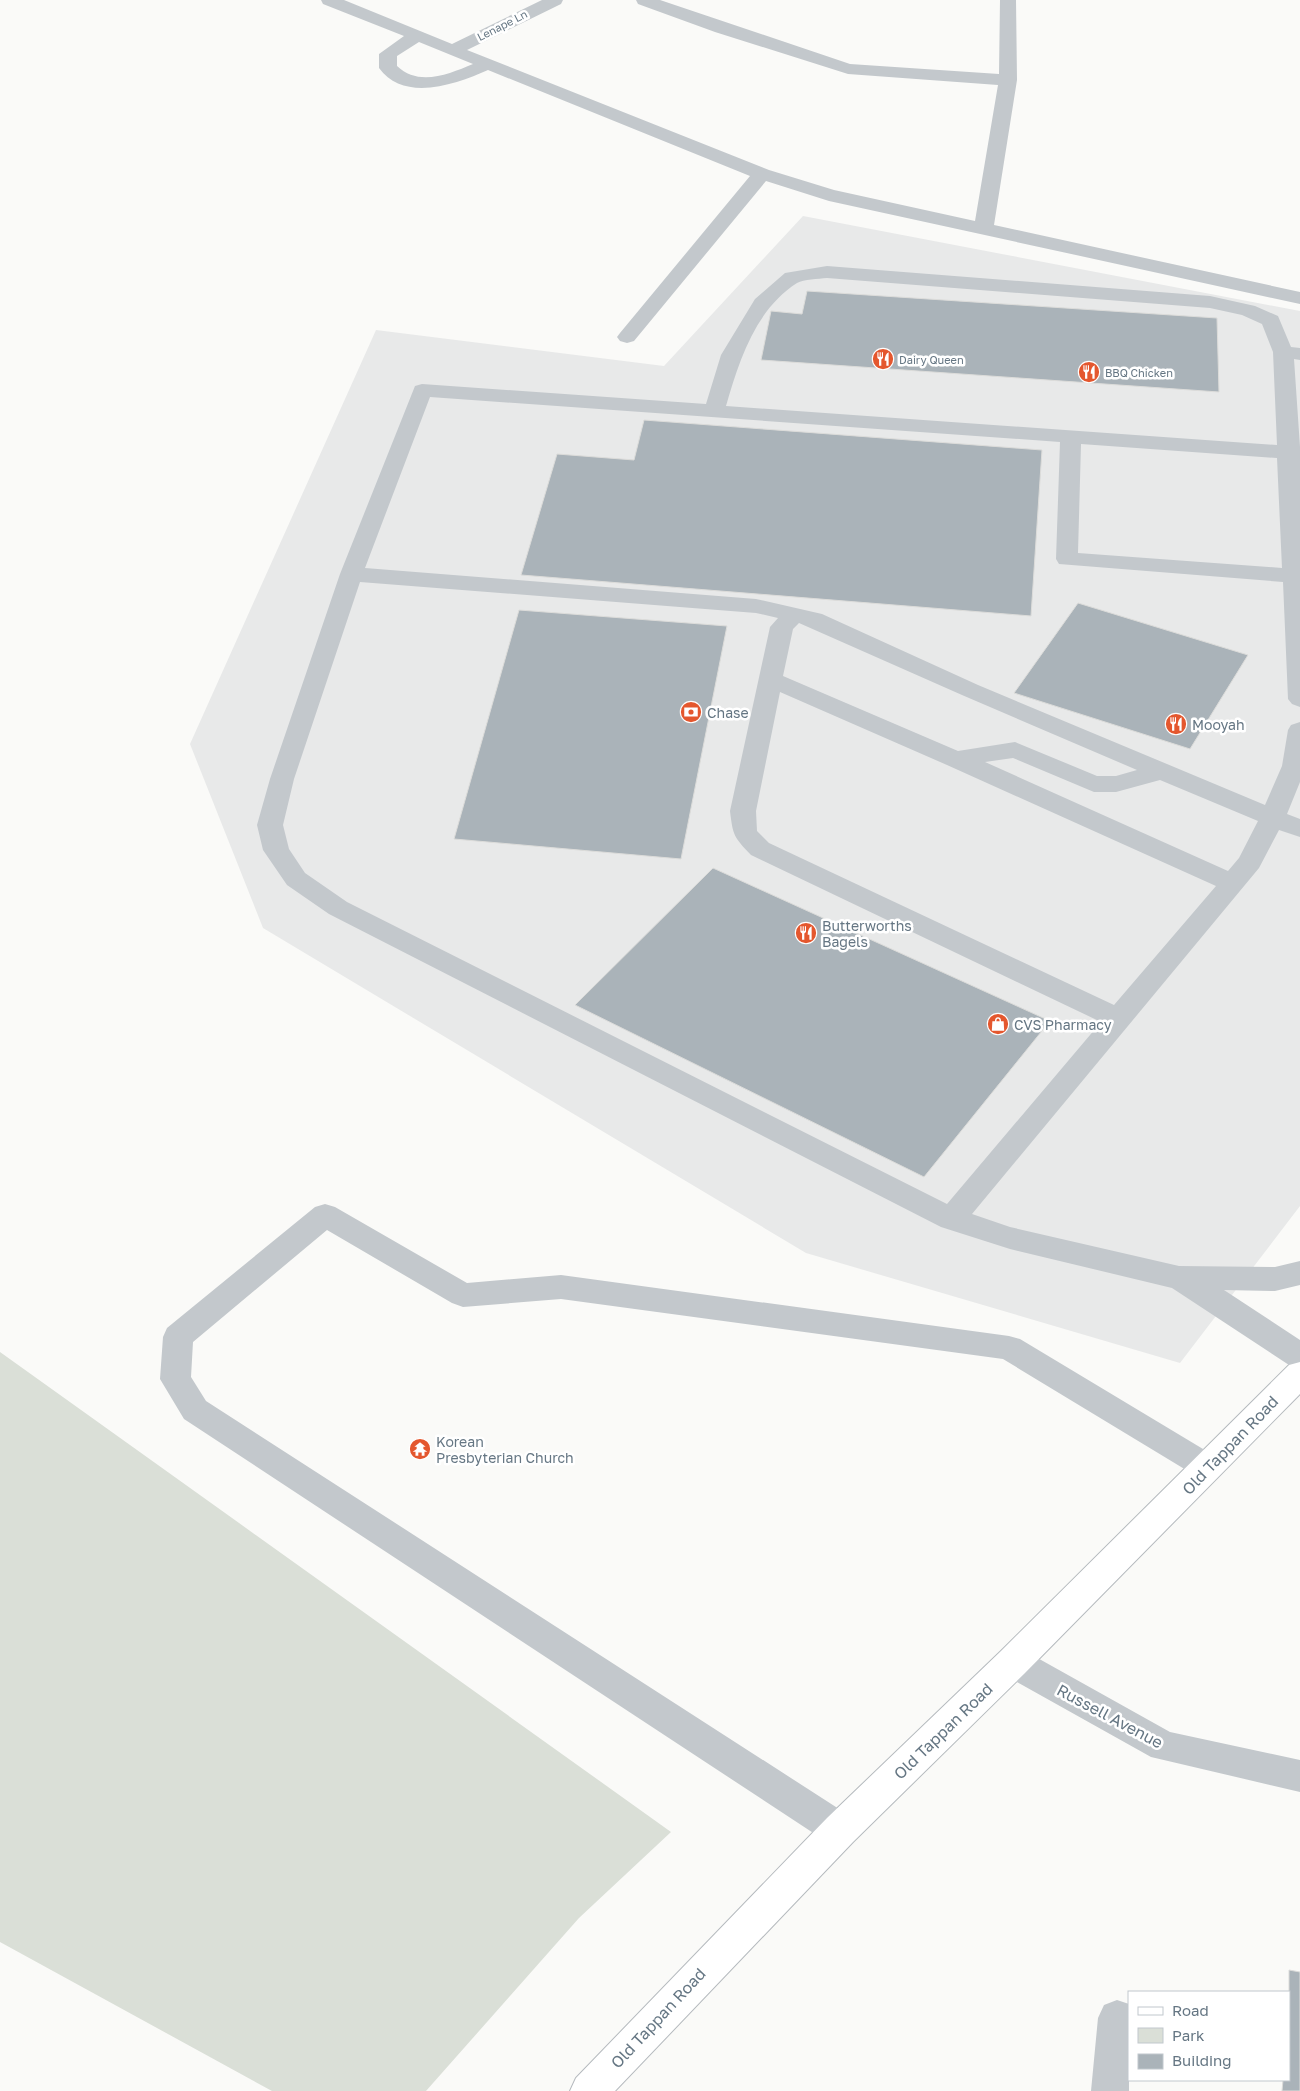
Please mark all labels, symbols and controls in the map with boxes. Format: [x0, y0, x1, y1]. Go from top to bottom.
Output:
street label: Lenape Ln [475, 7, 529, 43]
restaurant icon: Dairy Queen [871, 347, 895, 371]
place label: Dairy Queen [899, 353, 964, 366]
restaurant icon: BBQ Chicken [1077, 360, 1101, 384]
place label: BBQ Chicken [1105, 366, 1173, 379]
bank icon: Chase [679, 700, 703, 724]
place label: Chase [707, 704, 749, 721]
restaurant icon: Mooyah [1164, 712, 1188, 736]
place label: Mooyah [1192, 716, 1245, 733]
place label: Butterworths Bagels [822, 917, 912, 950]
restaurant icon: Butterworths Bagels [794, 921, 818, 945]
shop icon: CVS Pharmacy [986, 1012, 1010, 1036]
place label: CVS Pharmacy [1014, 1016, 1112, 1033]
street label: Old Tappan Road [1178, 1391, 1282, 1499]
place label: Korean Presbyterian Church [436, 1433, 574, 1466]
temple icon: Korean Presbyterian Church [408, 1437, 432, 1461]
street label: Old Tappan Road [889, 1679, 997, 1783]
street label: Russell Avenue [1054, 1680, 1166, 1752]
street label: Old Tappan Road [606, 1964, 710, 2072]
legend [1128, 1991, 1290, 2081]
text: Road [1172, 2001, 1209, 2019]
text: Park [1172, 2026, 1205, 2044]
text: Building [1172, 2051, 1232, 2069]

